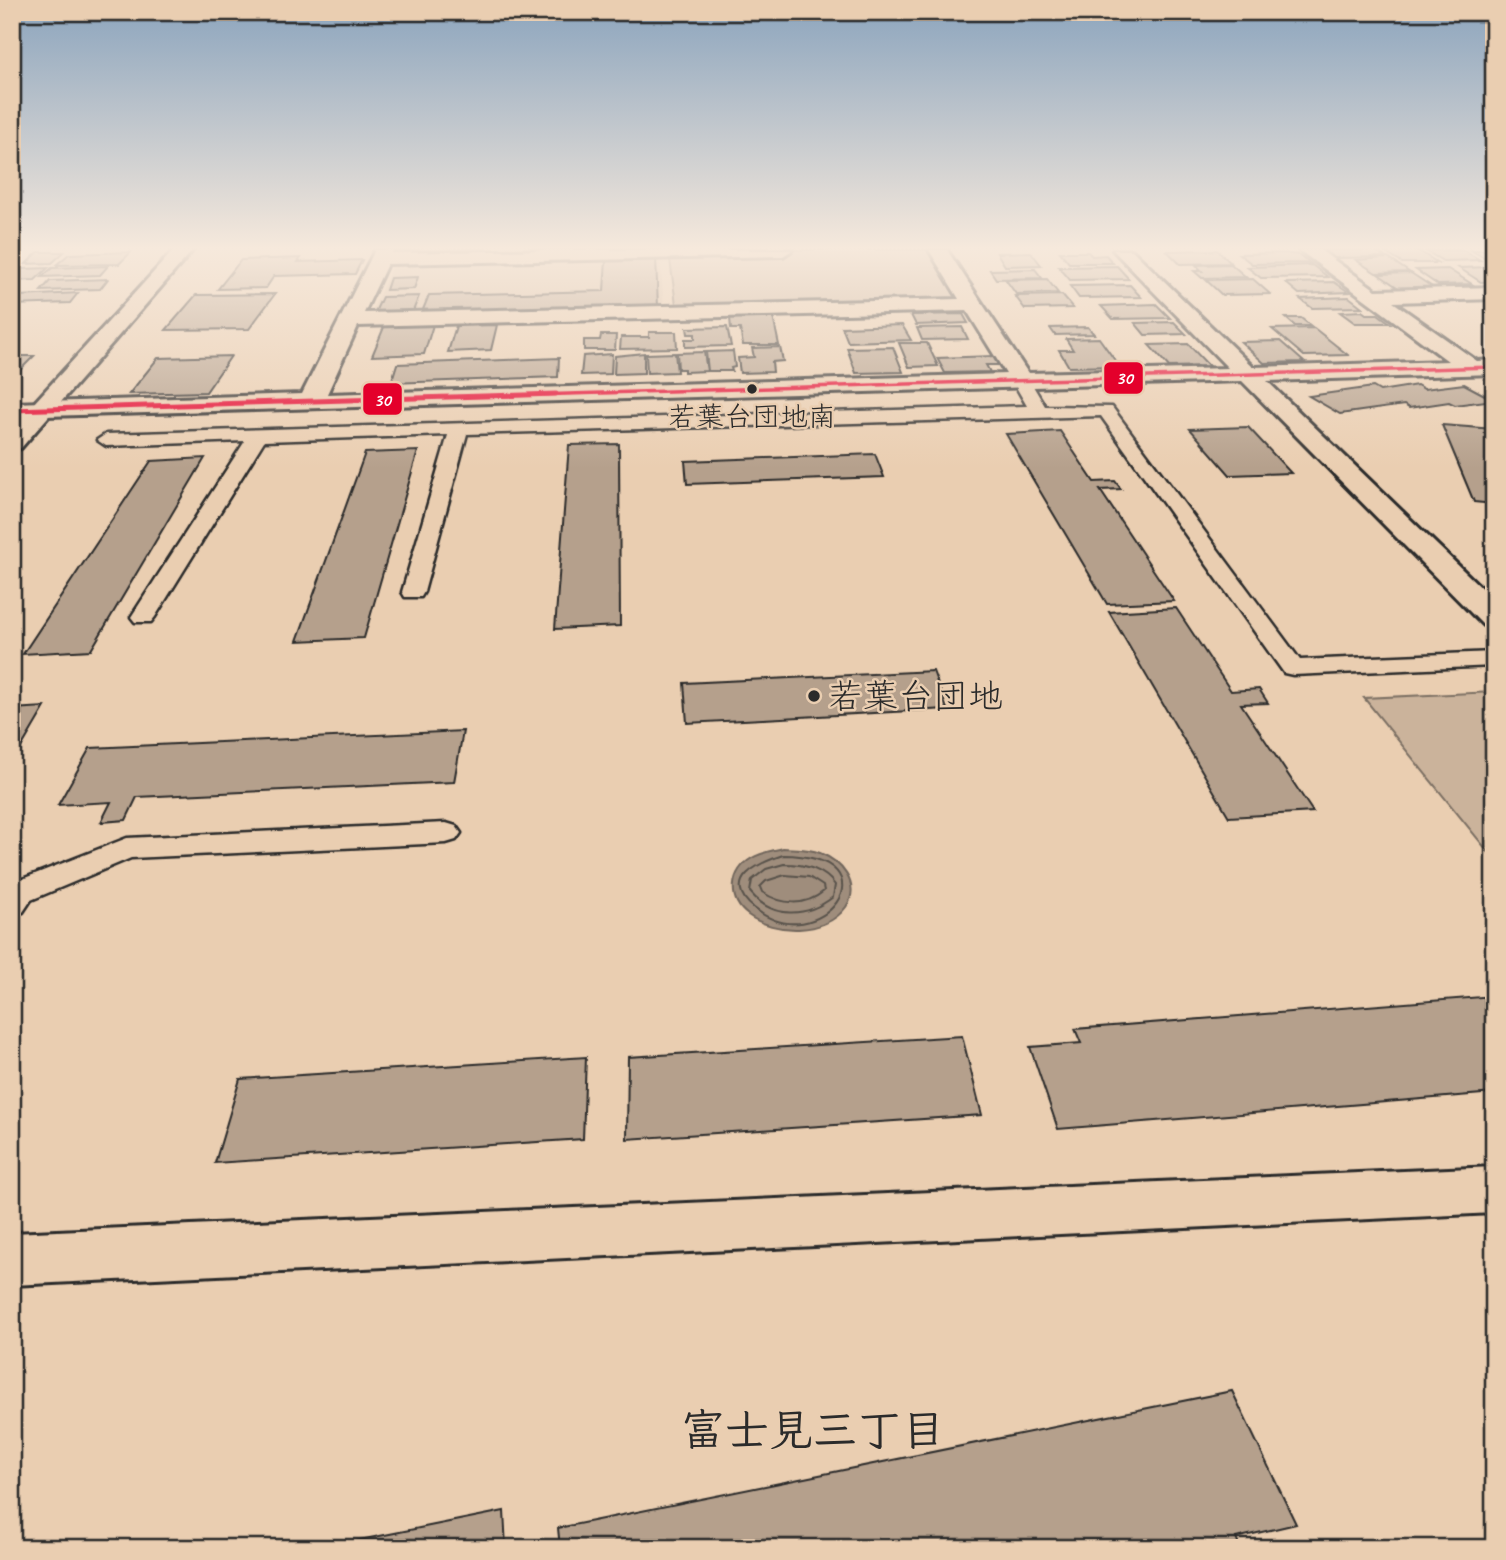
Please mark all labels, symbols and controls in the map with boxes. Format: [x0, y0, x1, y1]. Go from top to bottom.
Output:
line badge: 30 [1103, 361, 1144, 395]
text: 30 [1115, 366, 1135, 390]
line badge: 30 [362, 382, 403, 416]
marker: 若葉台団地南 [745, 382, 759, 396]
text: 30 [373, 388, 393, 412]
place label: 若葉台団地南 [668, 399, 836, 434]
place label: 若葉台団地 [828, 674, 1003, 719]
marker: 若葉台団地 [806, 688, 822, 704]
district label: 富士見三丁目 [681, 1403, 945, 1458]

